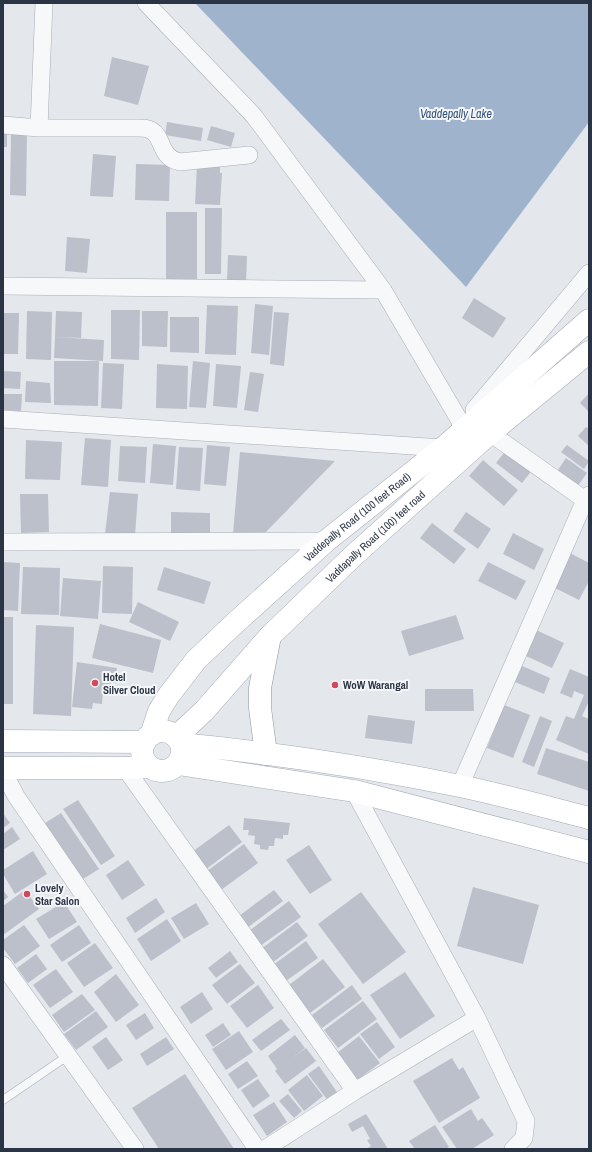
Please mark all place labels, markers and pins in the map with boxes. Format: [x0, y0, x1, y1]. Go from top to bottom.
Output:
place label: Hotel Silver Cloud [103, 670, 156, 697]
marker: Hotel Silver Cloud [90, 678, 100, 688]
place label: WoW Warangal [343, 678, 408, 692]
marker: WoW Warangal [330, 680, 340, 690]
place label: Lovely Star Salon [35, 881, 80, 908]
marker: Lovely Star Salon [22, 889, 32, 899]

